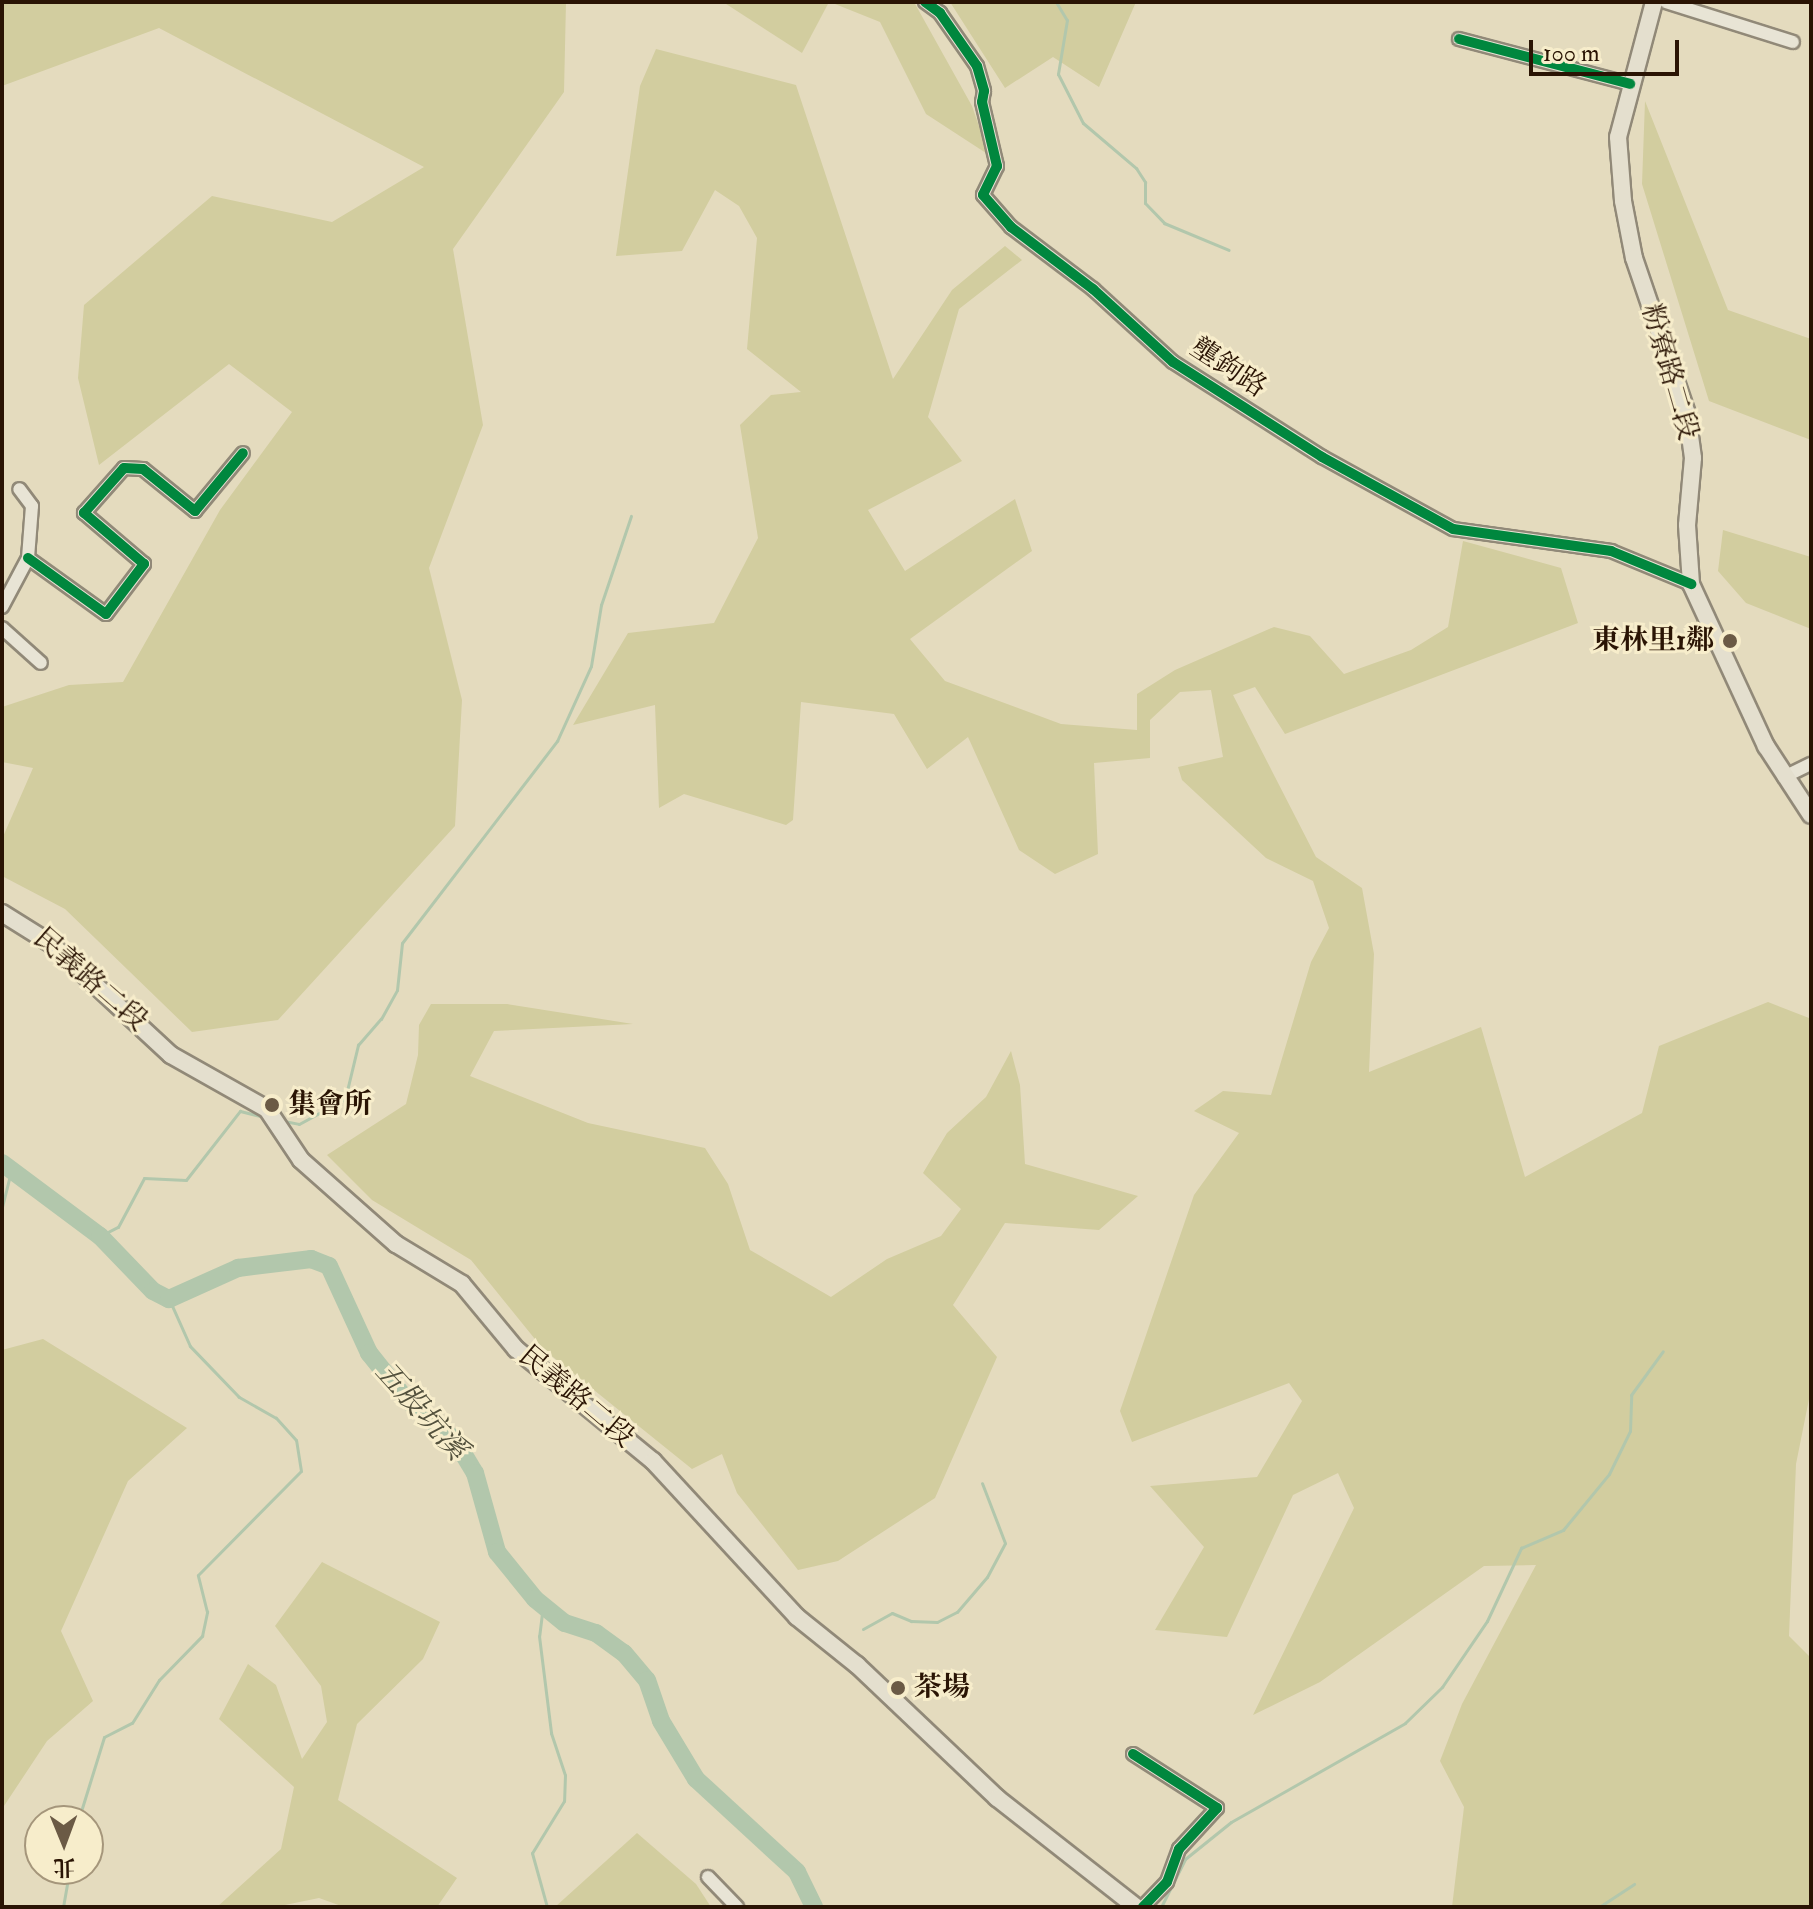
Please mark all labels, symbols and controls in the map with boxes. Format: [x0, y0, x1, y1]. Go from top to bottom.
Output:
scale bar [1533, 24, 1683, 74]
text: 100 m [1543, 38, 1600, 69]
street label: 粉寮路二段 [1634, 300, 1704, 444]
street label: 壟鉤路 [1184, 331, 1272, 405]
place label: 東林里1鄰 [1592, 624, 1714, 658]
marker: 東林里1鄰 [1721, 632, 1739, 650]
street label: 民義路二段 [26, 921, 154, 1039]
place label: 集會所 [288, 1088, 372, 1122]
marker: 集會所 [263, 1096, 281, 1114]
street label: 民義路二段 [512, 1339, 640, 1455]
water label: 五股坑溪 [367, 1354, 475, 1468]
place label: 茶場 [914, 1671, 970, 1705]
marker: 茶場 [889, 1679, 907, 1697]
north arrow [24, 1805, 104, 1885]
text: 北 [53, 1853, 76, 1881]

